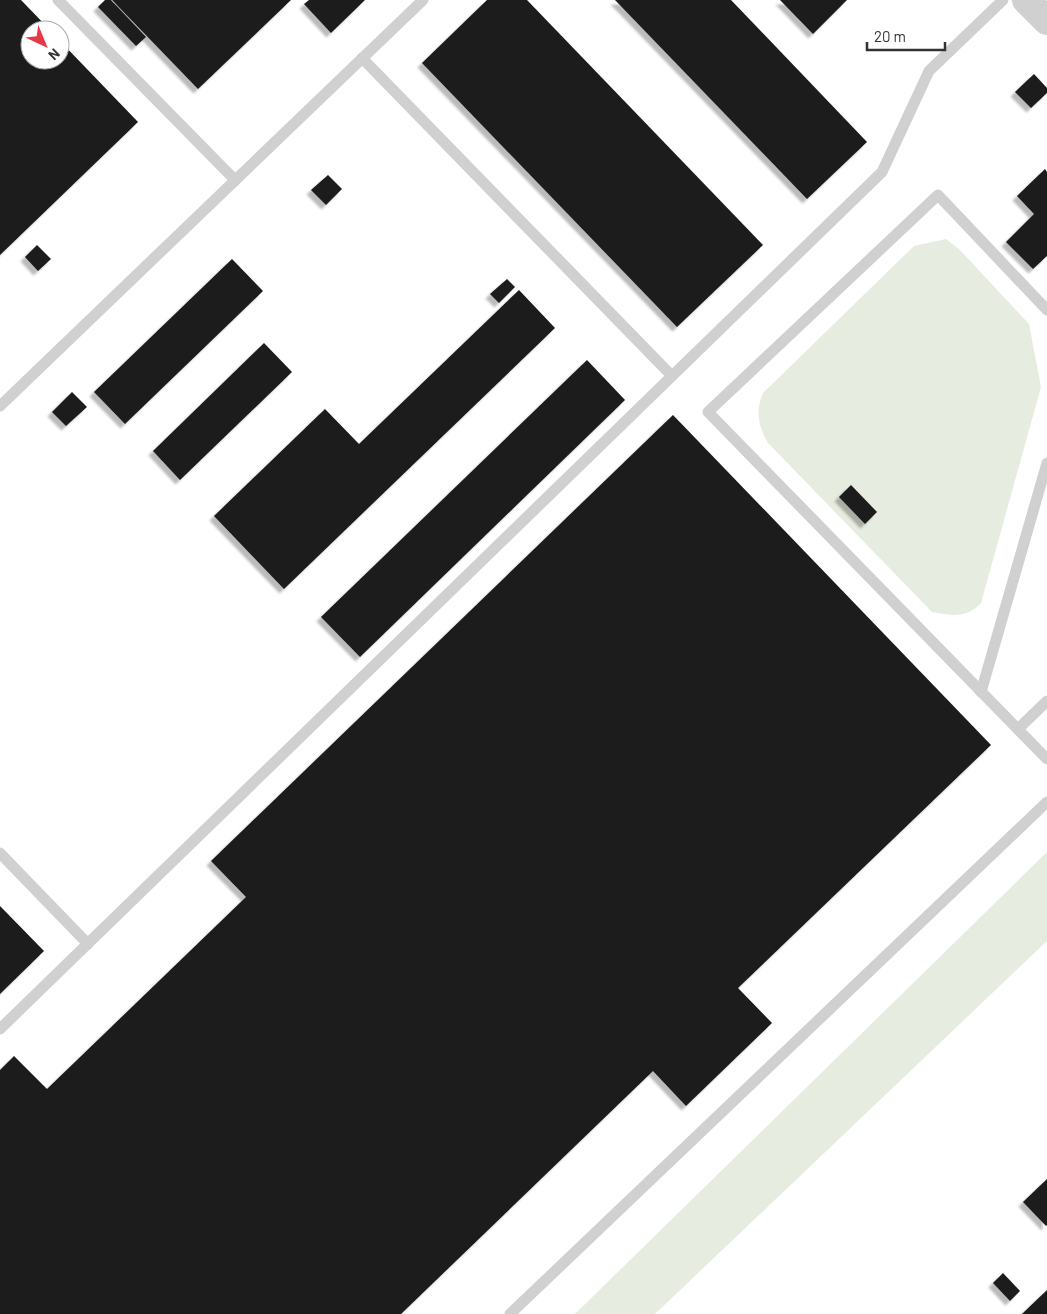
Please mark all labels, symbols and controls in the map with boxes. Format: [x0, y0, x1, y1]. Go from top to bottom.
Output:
north arrow [20, 20, 70, 70]
scale bar [867, 20, 944, 52]
text: 20 m [874, 27, 906, 45]
text: N [45, 45, 64, 64]

